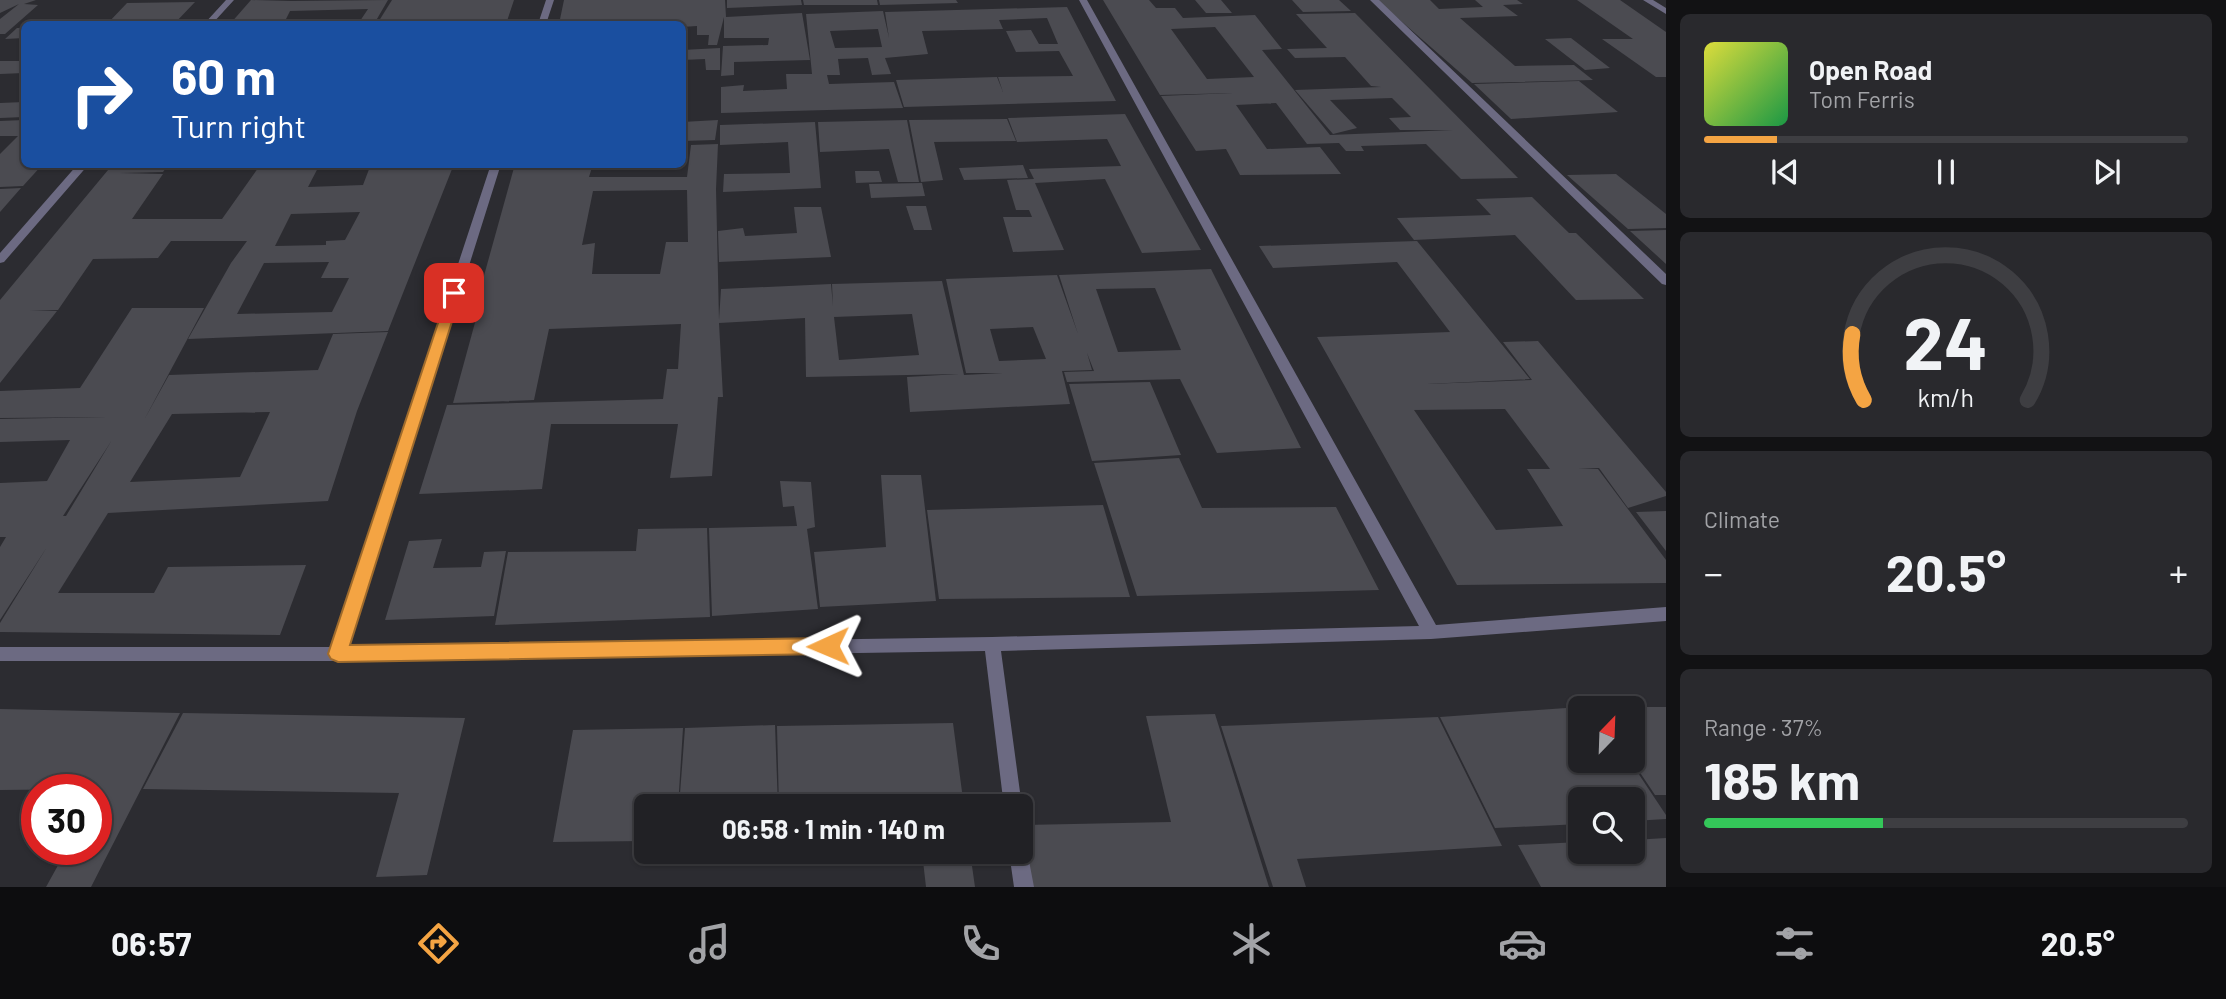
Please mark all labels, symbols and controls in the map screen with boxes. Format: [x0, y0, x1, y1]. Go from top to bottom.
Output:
text: 60 m [171, 46, 276, 105]
icon: right [56, 49, 147, 140]
text: Open Road [1809, 54, 1932, 85]
text: Tom Ferris [1809, 85, 1915, 113]
text: Turn right [171, 106, 306, 144]
icon: previous [1766, 153, 1804, 191]
icon: pause [1927, 153, 1965, 191]
icon: next [2088, 153, 2126, 191]
pin [424, 263, 484, 323]
icon: arrive [435, 274, 473, 312]
text: 24 [1904, 298, 1988, 386]
text: km/h [1918, 382, 1974, 412]
text: Climate [1704, 505, 1780, 533]
text: 20.5° [1886, 540, 2006, 602]
text: − [1704, 549, 1723, 595]
text: + [2169, 549, 2188, 595]
position arrow [791, 609, 865, 683]
north arrow [1568, 696, 1645, 774]
map controls [1568, 696, 1645, 864]
text: Range · 37% [1704, 713, 1823, 741]
text: 185 km [1704, 748, 1860, 810]
speed limit sign: 30 [21, 774, 112, 865]
button: search [1568, 787, 1645, 864]
text: 06:58 · 1 min · 140 m [722, 813, 945, 844]
icon: directions [414, 919, 463, 968]
icon: music [685, 919, 734, 968]
icon: phone [956, 919, 1005, 968]
icon: climate [1227, 919, 1276, 968]
icon: car [1498, 919, 1547, 968]
icon: filters [1770, 919, 1819, 968]
text: 06:57 [111, 924, 191, 962]
text: 20.5° [2041, 924, 2115, 962]

